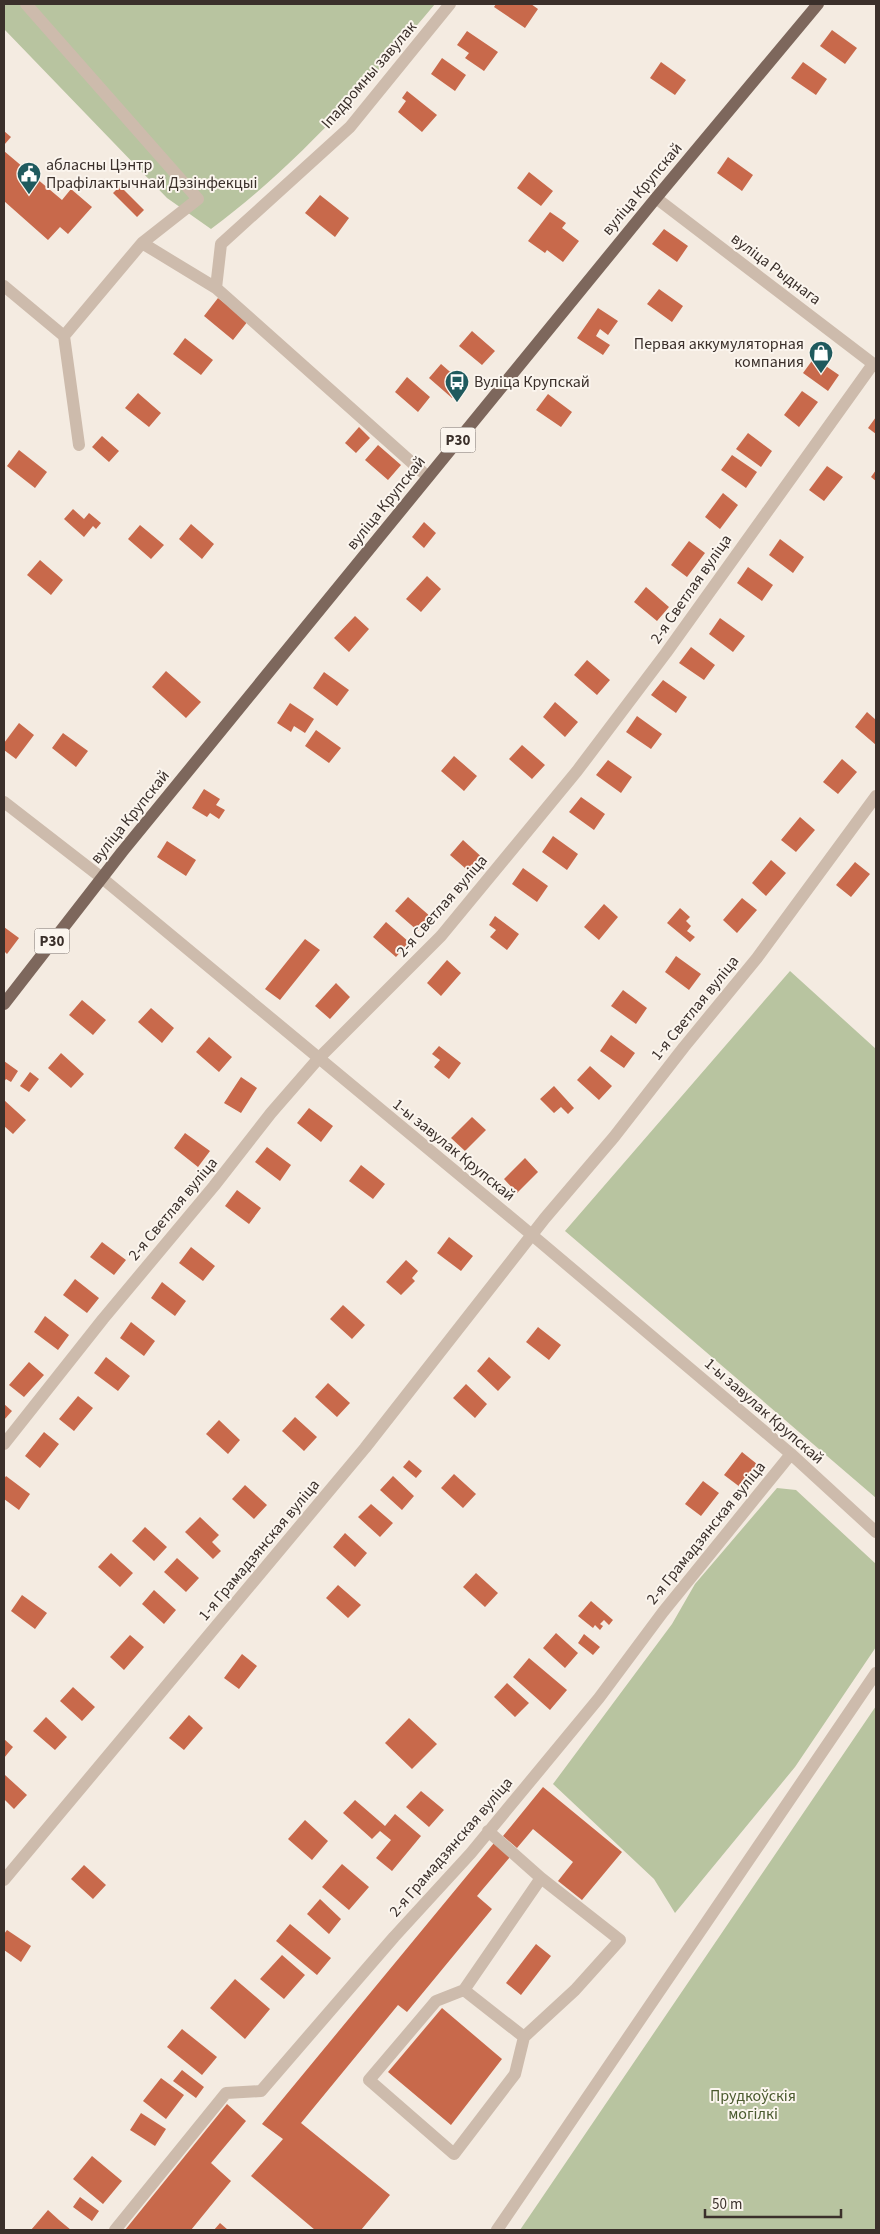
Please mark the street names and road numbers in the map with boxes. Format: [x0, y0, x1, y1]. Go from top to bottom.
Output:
street label: Іпадромны завулак [316, 17, 422, 133]
street label: вуліца Крупскай [597, 138, 687, 240]
street label: вуліца Рыднага [726, 228, 826, 310]
road number: Р30 [440, 428, 476, 452]
street label: вуліца Крупскай [341, 452, 431, 554]
street label: 2-я Светлая вуліца [645, 530, 737, 648]
street label: вуліца Крупскай [85, 766, 175, 868]
street label: 2-я Светлая вуліца [391, 850, 493, 962]
road number: Р30 [34, 928, 70, 954]
street label: 1-я Светлая вуліца [646, 951, 744, 1065]
street label: 1-ы завулак Крупскай [388, 1094, 520, 1206]
street label: 2-я Светлая вуліца [123, 1153, 223, 1265]
street label: 1-ы завулак Крупскай [699, 1353, 829, 1469]
street label: 2-я Грамадзянская вуліца [641, 1457, 771, 1609]
street label: 1-я Грамадзянская вуліца [193, 1475, 325, 1625]
street label: 2-я Грамадзянская вуліца [384, 1772, 518, 1922]

